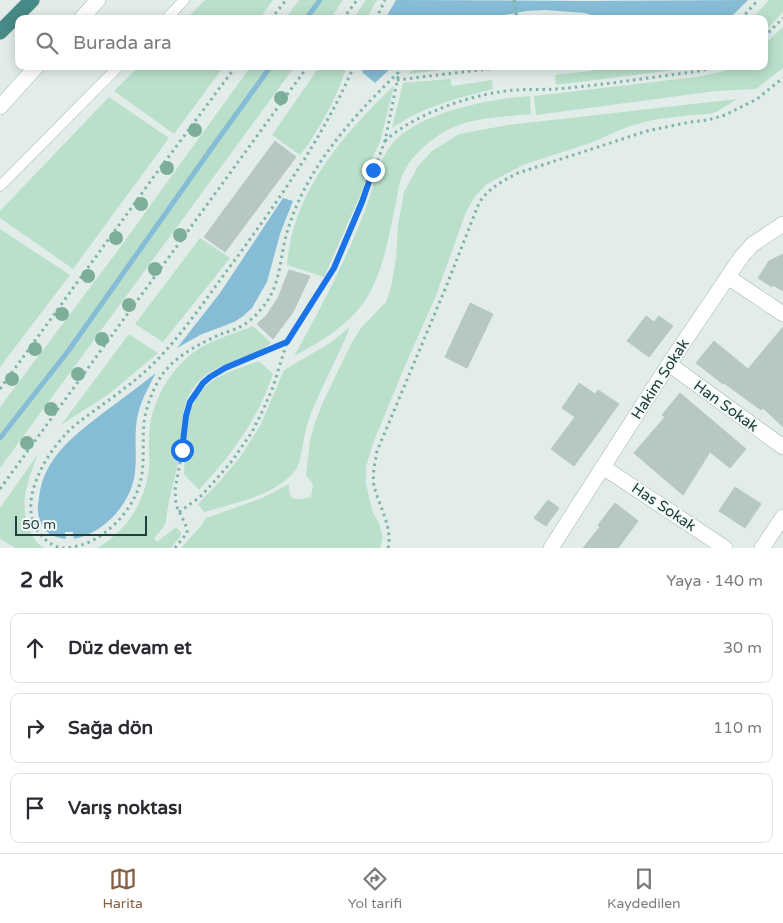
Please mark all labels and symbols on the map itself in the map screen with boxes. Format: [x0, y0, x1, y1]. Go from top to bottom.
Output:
route end [362, 159, 385, 182]
street label: Hakim Sokak [627, 335, 693, 423]
street label: Han Sokak [690, 376, 762, 436]
route start [171, 439, 194, 462]
street label: Has Sokak [628, 479, 700, 535]
scale bar [15, 513, 148, 536]

